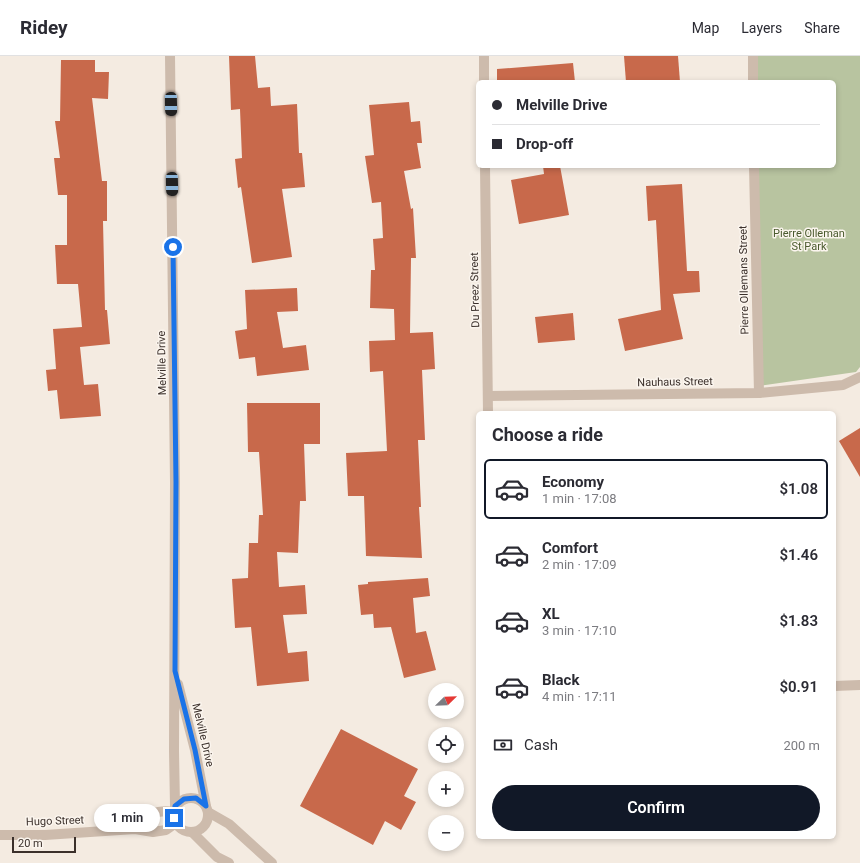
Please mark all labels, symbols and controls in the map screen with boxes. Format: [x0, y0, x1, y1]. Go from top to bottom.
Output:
text: Ridey [20, 16, 68, 39]
text: Map [692, 20, 719, 36]
text: Layers [741, 20, 782, 36]
text: Share [804, 20, 840, 36]
car [165, 92, 177, 116]
text: Melville Drive [516, 96, 607, 114]
text: Drop-off [516, 135, 573, 153]
car [166, 172, 178, 196]
street label: Pierre Ollemans Street [737, 225, 751, 335]
park label: Pierre Olleman St Park [773, 227, 845, 253]
route start [164, 238, 182, 256]
street label: Du Preez Street [468, 252, 482, 328]
street label: Melville Drive [155, 330, 169, 395]
street label: Nauhaus Street [637, 375, 713, 389]
text: Choose a ride [492, 424, 603, 445]
icon: car [494, 471, 530, 507]
text: Economy [542, 473, 604, 491]
text: $1.08 [779, 480, 818, 498]
text: 1 min · 17:08 [542, 491, 617, 506]
icon: car [494, 537, 530, 573]
text: Comfort [542, 539, 598, 557]
text: $1.46 [779, 546, 818, 564]
text: 2 min · 17:09 [542, 557, 617, 572]
icon: car [494, 603, 530, 639]
text: XL [542, 605, 560, 623]
text: $1.83 [779, 612, 818, 630]
text: 3 min · 17:10 [542, 623, 617, 638]
icon: car [494, 669, 530, 705]
text: Black [542, 671, 579, 689]
text: $0.91 [779, 678, 818, 696]
north arrow [428, 683, 464, 719]
map controls [428, 683, 464, 851]
text: 4 min · 17:11 [542, 689, 617, 704]
street label: Melville Drive [189, 702, 217, 768]
button: locate [428, 727, 464, 763]
icon: cash [492, 734, 514, 756]
text: Cash [524, 736, 558, 754]
text: 200 m [783, 738, 820, 753]
button: + [428, 771, 464, 807]
button: Confirm [492, 785, 820, 831]
callout: 1 min [94, 804, 160, 832]
route end [165, 809, 183, 827]
text: 1 min [111, 810, 143, 825]
street label: Hugo Street [26, 813, 85, 829]
button: − [428, 815, 464, 851]
scale bar [12, 835, 76, 854]
text: 20 m [18, 837, 43, 850]

